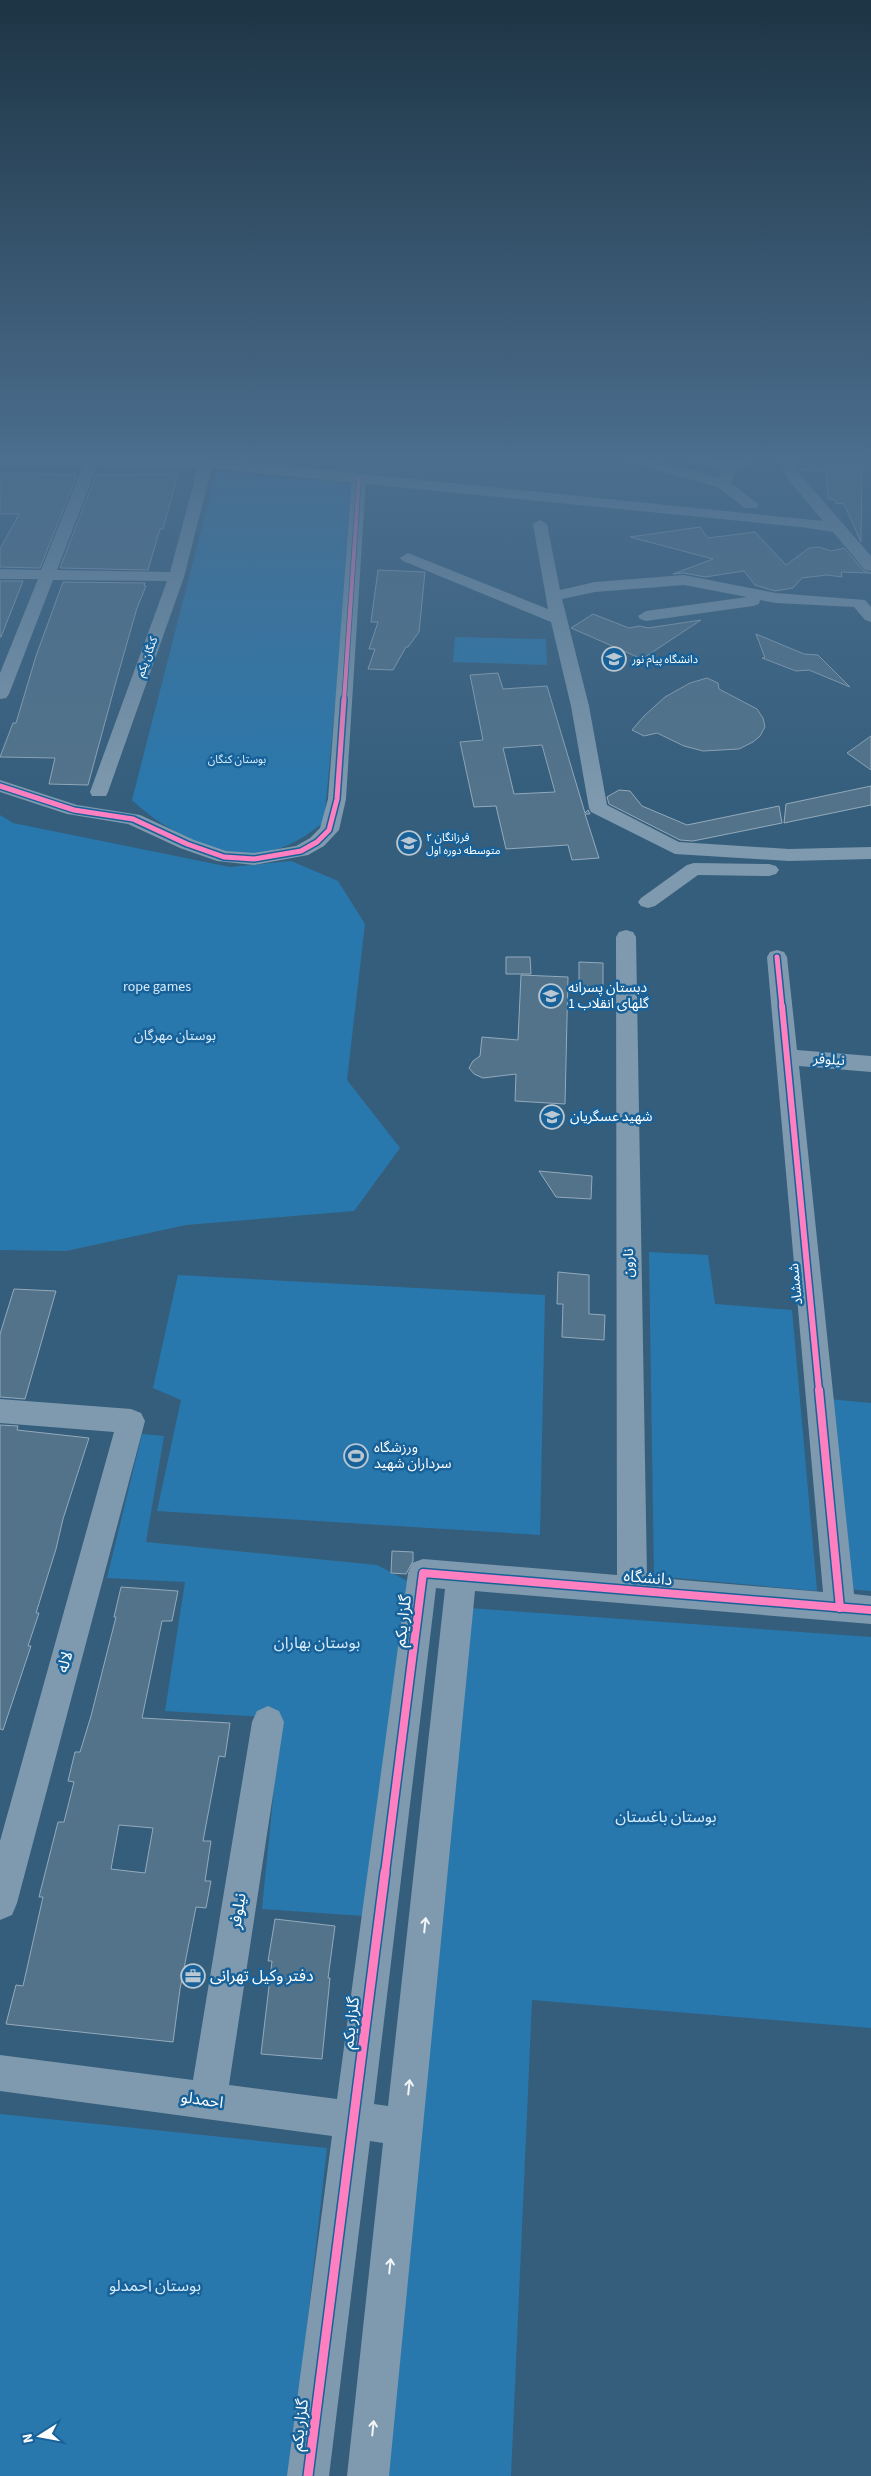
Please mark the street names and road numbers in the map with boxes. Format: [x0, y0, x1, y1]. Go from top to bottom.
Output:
street label: کنگان یکم [133, 634, 162, 680]
street label: نیلوفر [812, 1049, 846, 1071]
street label: نارون [619, 1248, 639, 1277]
street label: شمشاد [784, 1262, 808, 1306]
street label: دانشگاه [623, 1565, 673, 1591]
street label: گلزار یکم [389, 1593, 418, 1648]
street label: لاله [52, 1649, 78, 1675]
street label: نیلوفر [224, 1891, 252, 1932]
street label: گلزار یکم [337, 1995, 366, 2050]
street label: احمدلو [179, 2086, 225, 2114]
street label: گلزار یکم [286, 2397, 315, 2452]

